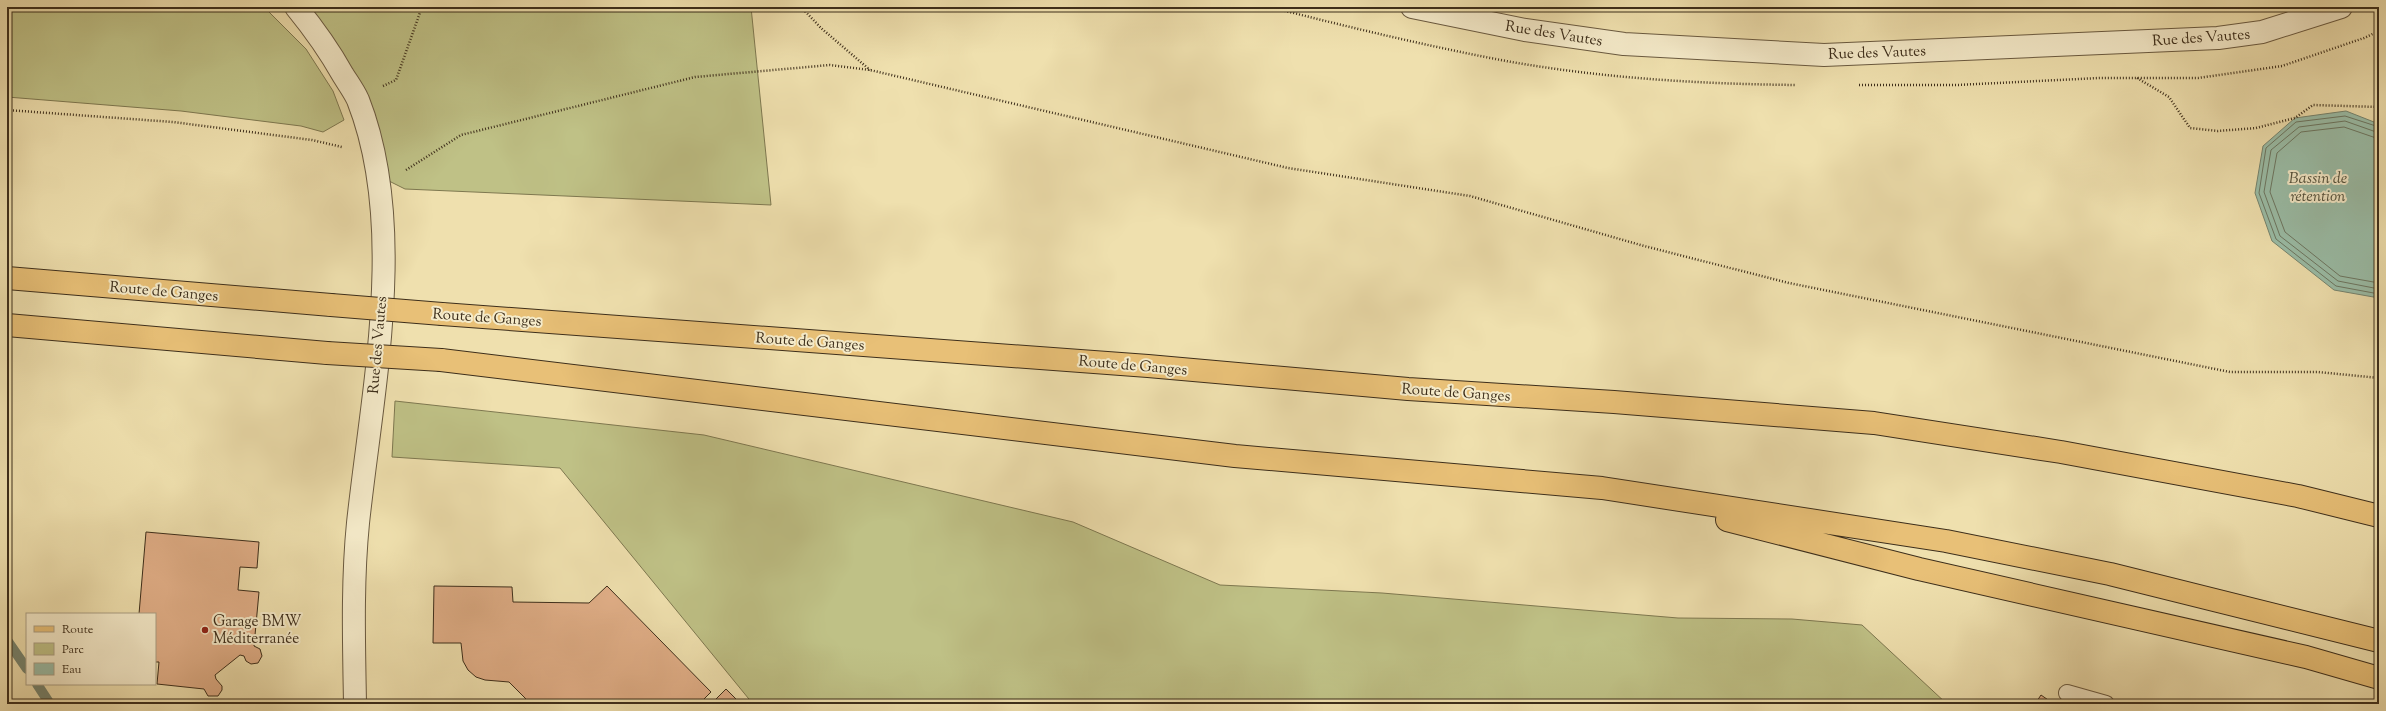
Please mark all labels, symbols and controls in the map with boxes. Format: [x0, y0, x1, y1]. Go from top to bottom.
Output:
street label: Rue des Vautes [1504, 16, 1604, 53]
street label: Rue des Vautes [2151, 25, 2251, 52]
street label: Rue des Vautes [1828, 41, 1927, 66]
water label: Bassin de rétention [2289, 168, 2347, 209]
street label: Route de Ganges [109, 277, 219, 308]
street label: Rue des Vautes [364, 295, 393, 395]
street label: Route de Ganges [432, 304, 542, 333]
street label: Route de Ganges [755, 328, 865, 357]
street label: Route de Ganges [1078, 351, 1188, 382]
street label: Route de Ganges [1401, 379, 1511, 408]
place label: Garage BMW Méditerranée [213, 612, 302, 650]
legend [26, 613, 156, 685]
text: Route [62, 621, 94, 639]
marker: Garage BMW Méditerranée [200, 625, 210, 635]
text: Parc [62, 641, 84, 659]
text: Eau [62, 661, 82, 679]

